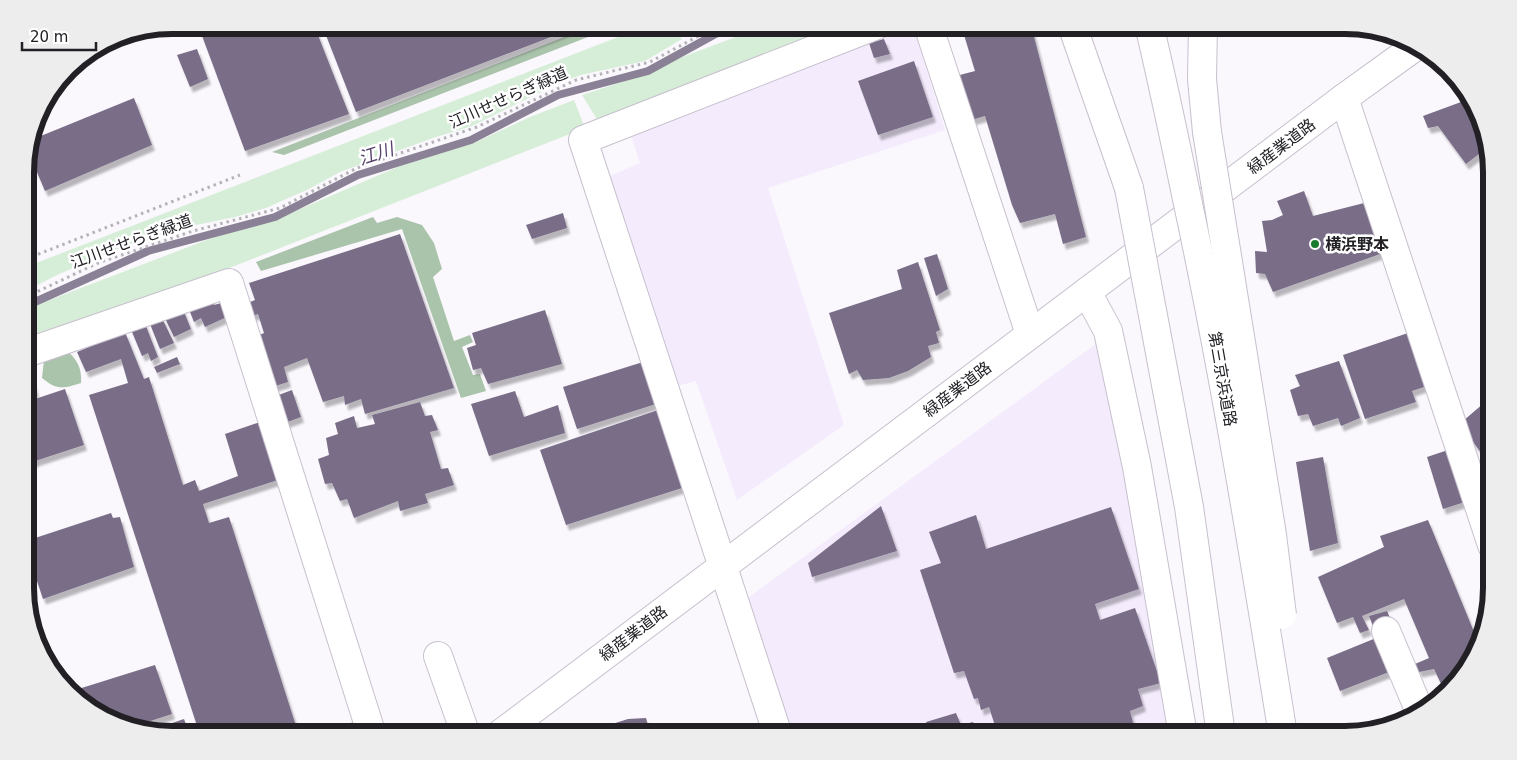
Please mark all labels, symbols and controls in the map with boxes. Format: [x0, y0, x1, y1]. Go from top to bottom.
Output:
scale bar [22, 20, 96, 52]
text: 20 m [30, 28, 68, 46]
street label: 江川せせらぎ緑道 [446, 63, 571, 132]
street label: 緑産業道路 [1244, 115, 1319, 178]
water label: 江川 [355, 137, 398, 169]
street label: 江川せせらぎ緑道 [68, 211, 195, 272]
place label: 横浜野本 [1325, 235, 1389, 254]
marker: 横浜野本 [1309, 238, 1321, 250]
street label: 第三京浜道路 [1205, 330, 1240, 428]
street label: 緑産業道路 [920, 358, 995, 421]
street label: 緑産業道路 [596, 602, 671, 665]

